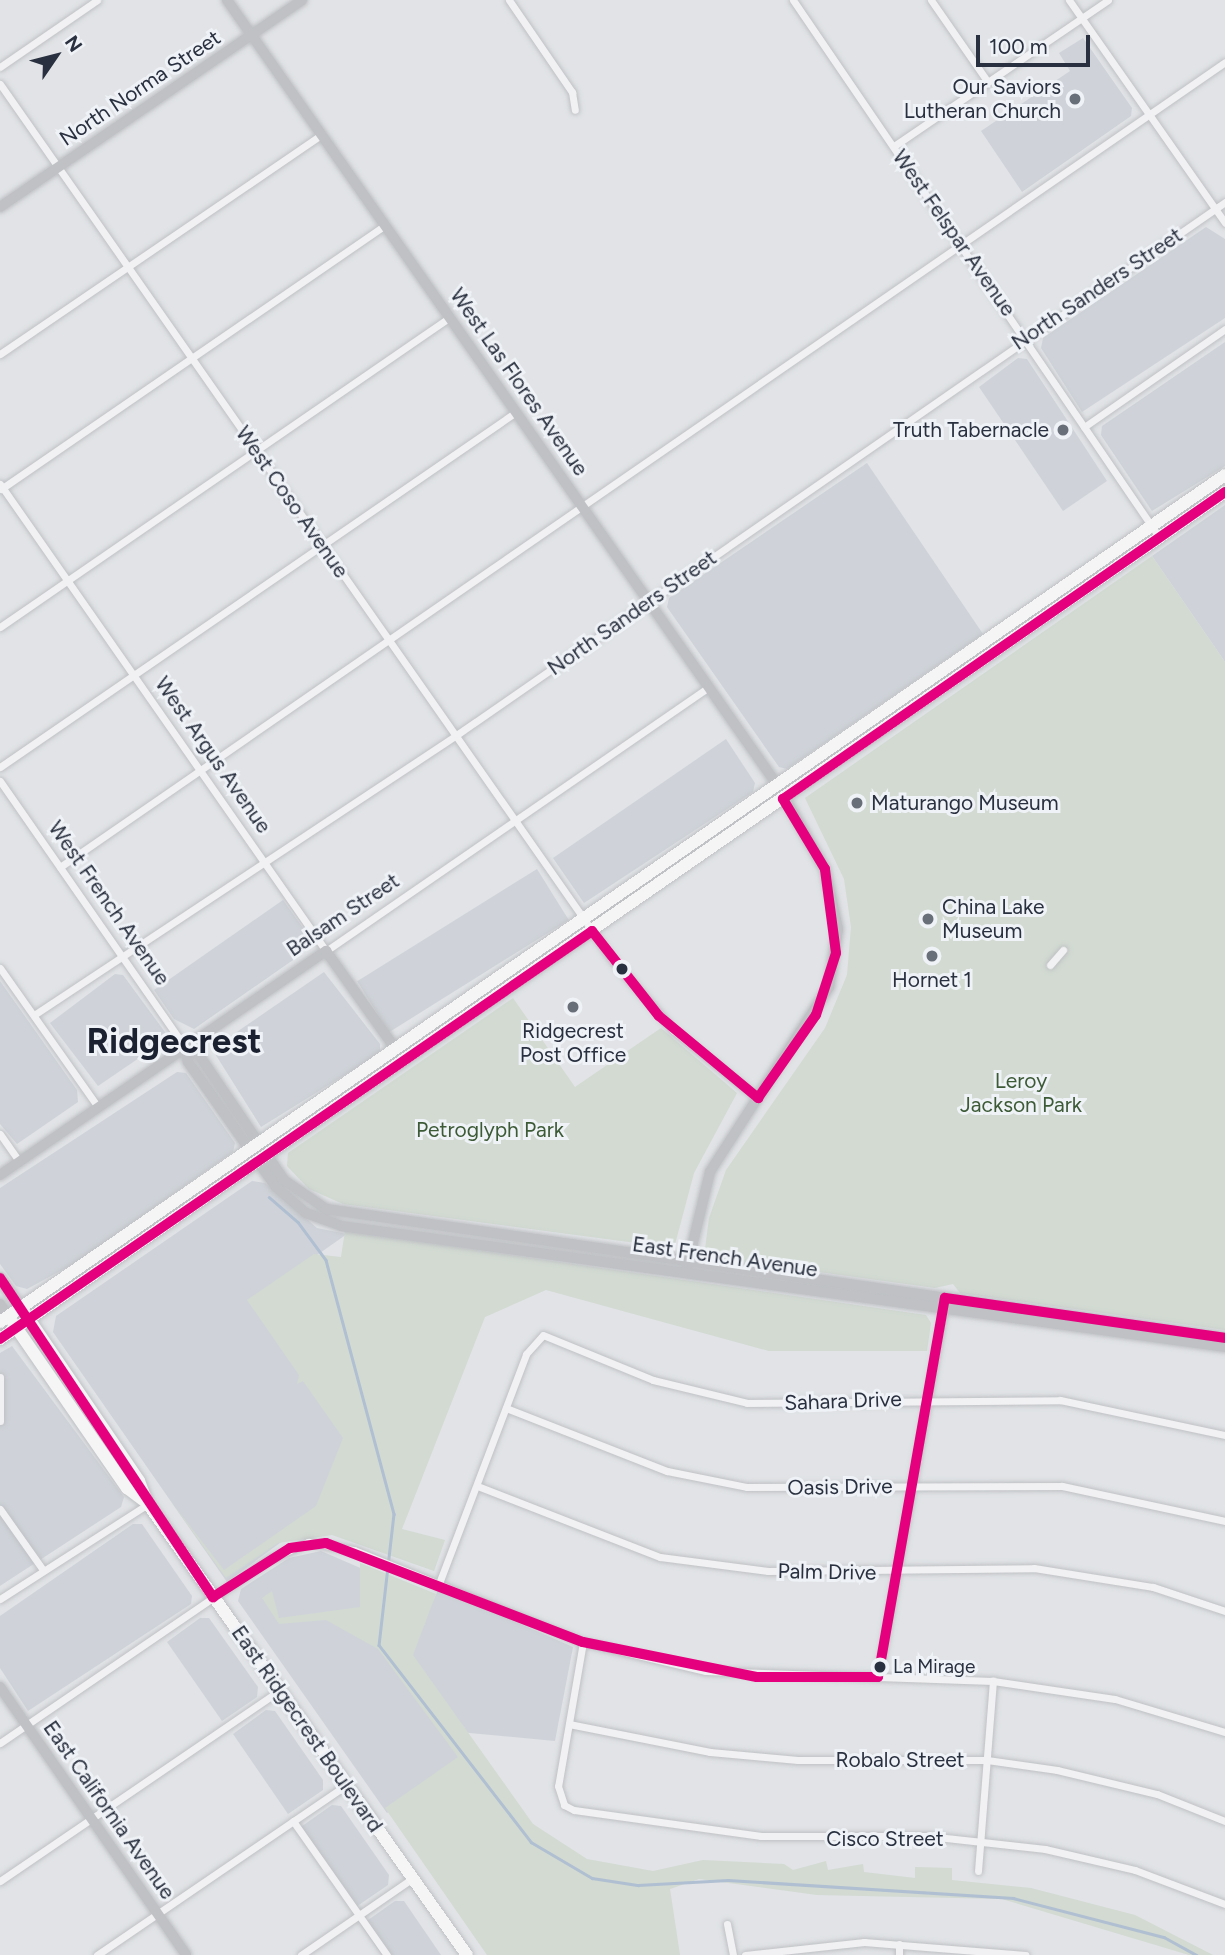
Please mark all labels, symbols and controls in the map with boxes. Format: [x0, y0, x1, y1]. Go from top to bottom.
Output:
north arrow [21, 21, 91, 91]
scale bar [980, 21, 1094, 65]
street label: North Norma Street [55, 25, 225, 151]
text: 100 m [989, 34, 1048, 59]
place label: Our Saviors Lutheran Church [904, 74, 1061, 124]
marker: Our Saviors Lutheran Church [1067, 91, 1083, 107]
street label: West Felspar Avenue [887, 145, 1021, 321]
street label: North Sanders Street [1007, 223, 1187, 355]
street label: West Las Flores Avenue [445, 283, 593, 481]
place label: Truth Tabernacle [893, 417, 1049, 443]
street label: West Coso Avenue [230, 421, 354, 583]
marker: Truth Tabernacle [1055, 422, 1071, 438]
street label: North Sanders Street [543, 545, 721, 681]
street label: West Argus Avenue [150, 672, 276, 838]
place label: Maturango Museum [871, 790, 1059, 816]
marker: Maturango Museum [849, 795, 865, 811]
street label: West French Avenue [43, 816, 175, 990]
street label: Balsam Street [282, 868, 404, 962]
place label: China Lake Museum [942, 894, 1044, 944]
marker: China Lake Museum [920, 911, 936, 927]
marker: Hornet 1 [924, 948, 940, 964]
unlabelled marker [615, 962, 629, 976]
place label: Hornet 1 [892, 967, 972, 993]
marker: Ridgecrest Post Office [565, 999, 581, 1015]
place label: Ridgecrest Post Office [520, 1018, 626, 1068]
district label: Ridgecrest [86, 1020, 262, 1062]
park label: Leroy Jackson Park [960, 1068, 1082, 1118]
park label: Petroglyph Park [416, 1117, 564, 1143]
street label: East French Avenue [631, 1232, 819, 1282]
street label: Sahara Drive [784, 1386, 902, 1416]
street label: Oasis Drive [787, 1473, 893, 1501]
street label: Palm Drive [777, 1559, 877, 1585]
street label: East Ridgecrest Boulevard [226, 1621, 388, 1837]
place label: La Mirage [893, 1656, 975, 1678]
marker: La Mirage [873, 1660, 887, 1674]
street label: East California Avenue [38, 1716, 180, 1904]
street label: Robalo Street [835, 1747, 965, 1773]
street label: Cisco Street [826, 1826, 944, 1852]

